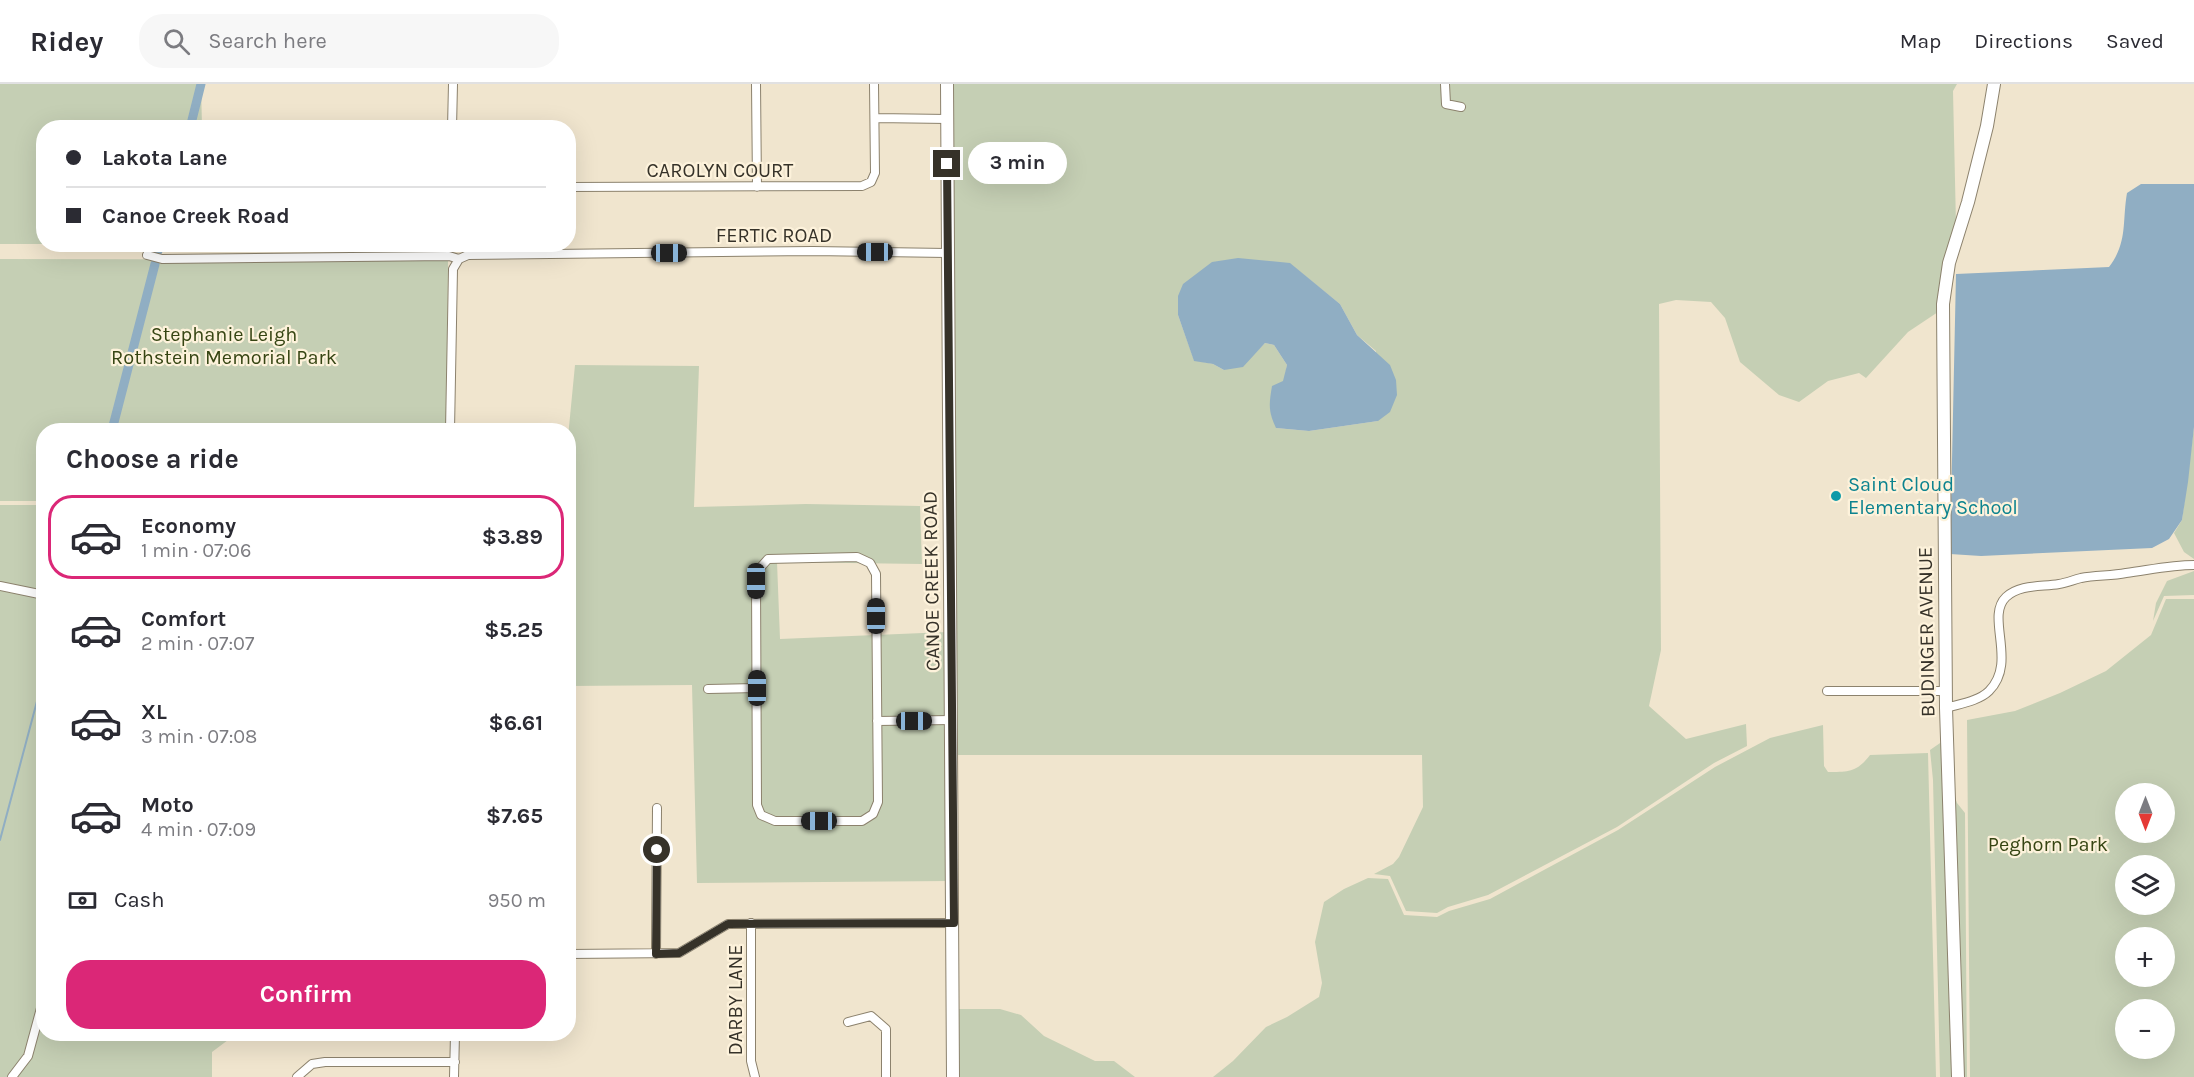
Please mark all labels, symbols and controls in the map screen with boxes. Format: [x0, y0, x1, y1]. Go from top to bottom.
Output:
search box [139, 14, 559, 68]
text: Ridey [30, 25, 103, 58]
icon: search [160, 25, 193, 58]
text: Search here [208, 28, 327, 54]
text: Map [1900, 29, 1941, 53]
text: Directions [1974, 29, 2073, 53]
text: Saved [2106, 29, 2164, 53]
callout: 3 min [968, 143, 1067, 185]
text: Lakota Lane [102, 145, 227, 171]
route end [933, 150, 960, 177]
text: 3 min [990, 151, 1045, 174]
street label: CAROLYN COURT [647, 159, 793, 182]
text: Canoe Creek Road [102, 203, 290, 229]
street label: FERTIC ROAD [716, 224, 832, 247]
car [857, 243, 893, 261]
car [651, 244, 687, 262]
park label: Stephanie Leigh Rothstein Memorial Park [111, 323, 337, 369]
text: Choose a ride [66, 443, 239, 475]
place label: Saint Cloud Elementary School [1848, 473, 2018, 519]
marker: Saint Cloud Elementary School [1829, 489, 1843, 503]
street label: CANOE CREEK ROAD [918, 491, 945, 671]
icon: car [69, 510, 123, 564]
text: Economy [141, 513, 236, 539]
text: $3.89 [482, 524, 543, 550]
text: 1 min · 07:06 [141, 539, 251, 562]
street label: BUDINGER AVENUE [1914, 547, 1939, 717]
car [747, 563, 765, 599]
car [867, 598, 885, 634]
icon: car [69, 603, 123, 657]
text: Comfort [141, 606, 226, 632]
text: $5.25 [484, 617, 543, 643]
text: 2 min · 07:07 [141, 632, 254, 655]
car [748, 670, 766, 706]
icon: car [69, 696, 123, 750]
text: XL [141, 699, 167, 725]
text: $6.61 [489, 710, 543, 736]
car [896, 712, 932, 730]
text: 3 min · 07:08 [141, 725, 257, 748]
north arrow [2115, 783, 2175, 843]
map controls [2115, 783, 2175, 1059]
icon: car [69, 789, 123, 843]
text: Moto [141, 792, 194, 818]
text: $7.65 [486, 803, 543, 829]
car [801, 812, 837, 830]
text: 4 min · 07:09 [141, 818, 256, 841]
park label: Peghorn Park [1988, 833, 2108, 856]
route start [643, 836, 670, 863]
button: layers [2115, 855, 2175, 915]
icon: cash [66, 884, 99, 917]
text: Cash [114, 887, 164, 913]
text: 950 m [488, 889, 546, 912]
button: + [2115, 927, 2175, 987]
street label: DARBY LANE [724, 945, 747, 1055]
button: Confirm [66, 960, 546, 1029]
button: − [2115, 999, 2175, 1059]

